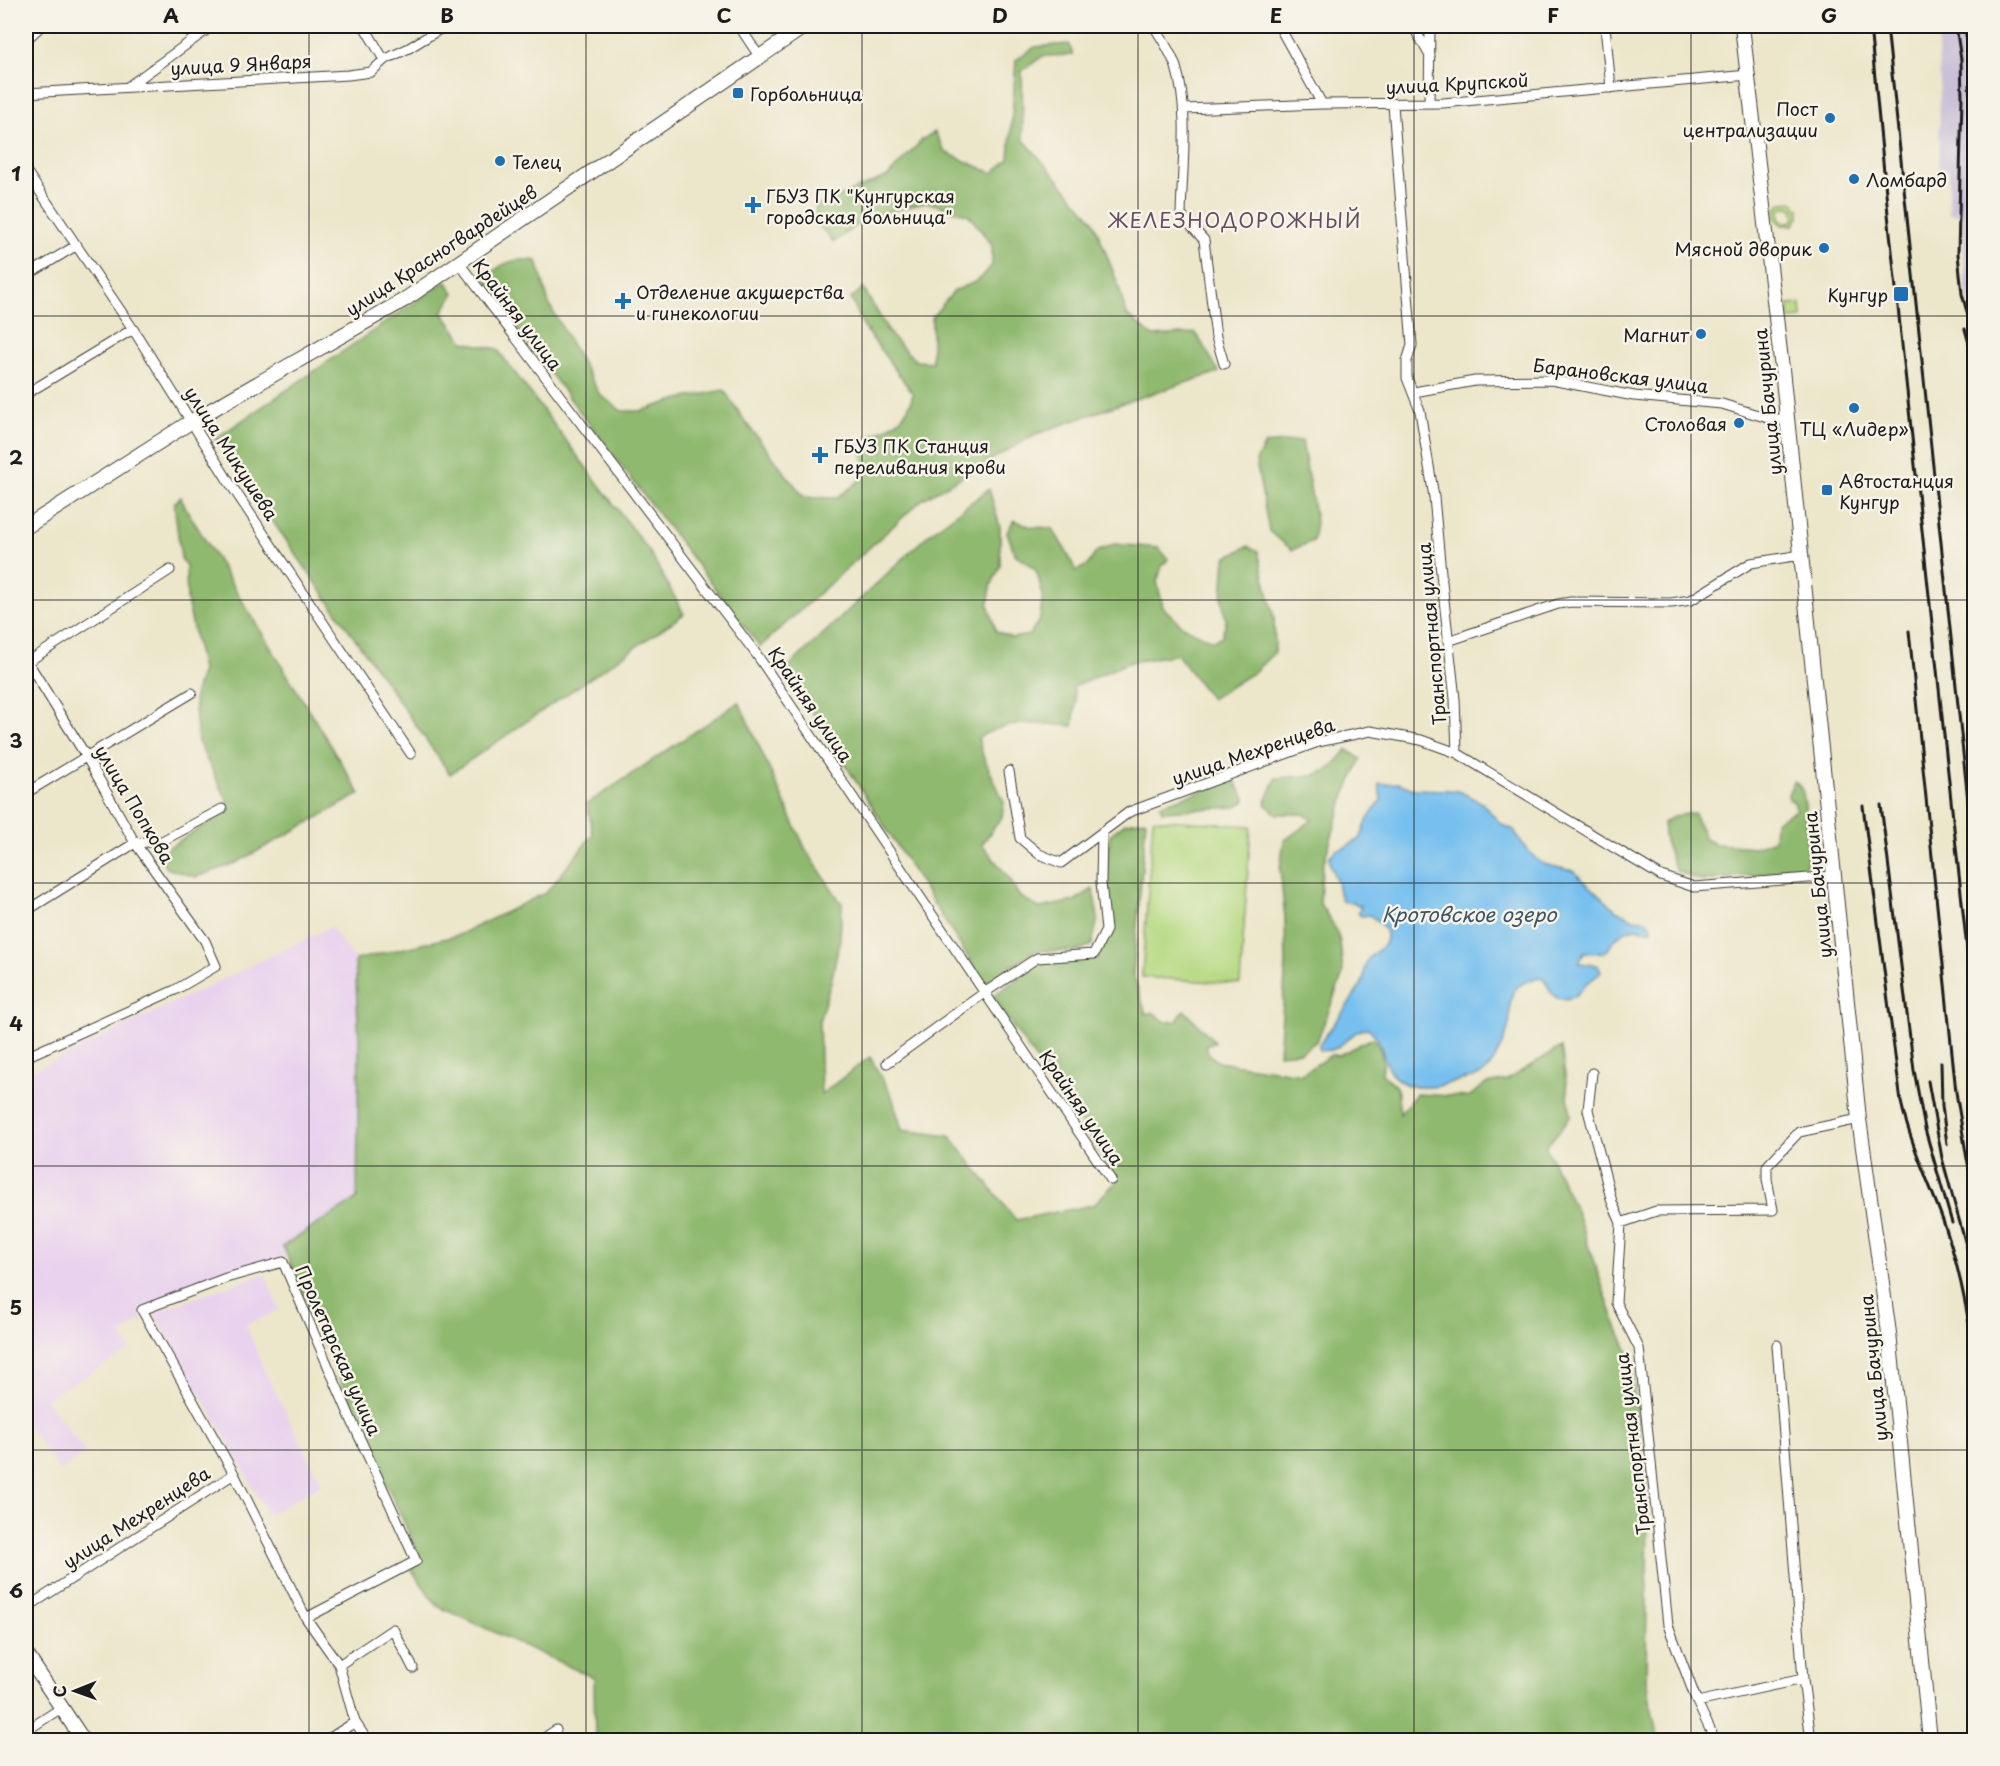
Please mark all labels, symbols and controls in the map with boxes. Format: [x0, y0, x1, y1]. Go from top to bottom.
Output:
text: A [163, 0, 179, 30]
text: B [440, 0, 454, 30]
text: C [716, 0, 732, 30]
text: D [992, 0, 1008, 30]
text: E [1270, 0, 1282, 30]
text: F [1547, 0, 1559, 30]
text: G [1821, 0, 1837, 30]
street label: улица 9 Января [170, 47, 312, 81]
street label: улица Крупской [1385, 66, 1529, 100]
place label: Горбольница [750, 80, 863, 107]
marker: Горбольница [731, 86, 745, 100]
place label: Пост централизации [1683, 95, 1818, 143]
marker: Пост централизации [1823, 111, 1837, 125]
place label: Телец [512, 148, 562, 175]
marker: Телец [493, 154, 507, 168]
text: 1 [11, 158, 21, 188]
place label: Ломбард [1866, 166, 1947, 193]
marker: Ломбард [1847, 172, 1861, 186]
street label: улица Красногвардейцев [340, 178, 542, 322]
place label: ГБУЗ ПК "Кунгурская городская больница" [766, 182, 955, 230]
marker: ГБУЗ ПК "Кунгурская городская больница" [744, 196, 762, 214]
district label: ЖЕЛЕЗНОДОРОЖНЫЙ [1107, 205, 1362, 235]
place label: Мясной дворик [1674, 235, 1812, 262]
marker: Мясной дворик [1817, 241, 1831, 255]
street label: Крайняя улица [467, 252, 570, 376]
place label: Отделение акушерства и гинекологии [636, 278, 845, 326]
place label: Кунгур [1827, 281, 1888, 308]
marker: Кунгур [1892, 285, 1910, 303]
marker: Отделение акушерства и гинекологии [614, 292, 632, 310]
place label: Магнит [1623, 321, 1690, 348]
marker: Магнит [1694, 327, 1708, 341]
street label: улица Бачурина [1746, 327, 1788, 477]
street label: Барановская улица [1532, 351, 1711, 399]
street label: улица Микушева [178, 381, 286, 526]
marker: ТЦ «Лидер» [1847, 401, 1861, 415]
place label: Столовая [1644, 410, 1727, 437]
place label: ТЦ «Лидер» [1799, 415, 1909, 442]
marker: Столовая [1732, 416, 1746, 430]
place label: ГБУЗ ПК Станция переливания крови [834, 432, 1006, 480]
text: 2 [9, 442, 23, 472]
marker: ГБУЗ ПК Станция переливания крови [811, 446, 829, 464]
place label: Автостанция Кунгур [1839, 467, 1954, 515]
marker: Автостанция Кунгур [1820, 483, 1834, 497]
street label: Транспортная улица [1410, 541, 1452, 726]
street label: Крайняя улица [762, 641, 860, 768]
street label: улица Мехренцева [1168, 710, 1339, 792]
text: 3 [9, 725, 23, 755]
street label: улица Попкова [89, 739, 182, 869]
street label: улица Бачурина [1796, 810, 1838, 960]
water label: Кротовское озеро [1381, 899, 1558, 929]
text: 4 [9, 1008, 23, 1038]
street label: Крайняя улица [1033, 1044, 1131, 1171]
street label: Пролетарская улица [289, 1261, 389, 1440]
text: 5 [10, 1292, 22, 1322]
street label: улица Бачурина [1852, 1293, 1894, 1443]
street label: Транспортная улица [1607, 1351, 1657, 1536]
street label: улица Мехренцева [57, 1459, 216, 1575]
text: 6 [9, 1575, 23, 1605]
north arrow [45, 1661, 105, 1721]
text: С [47, 1685, 71, 1698]

